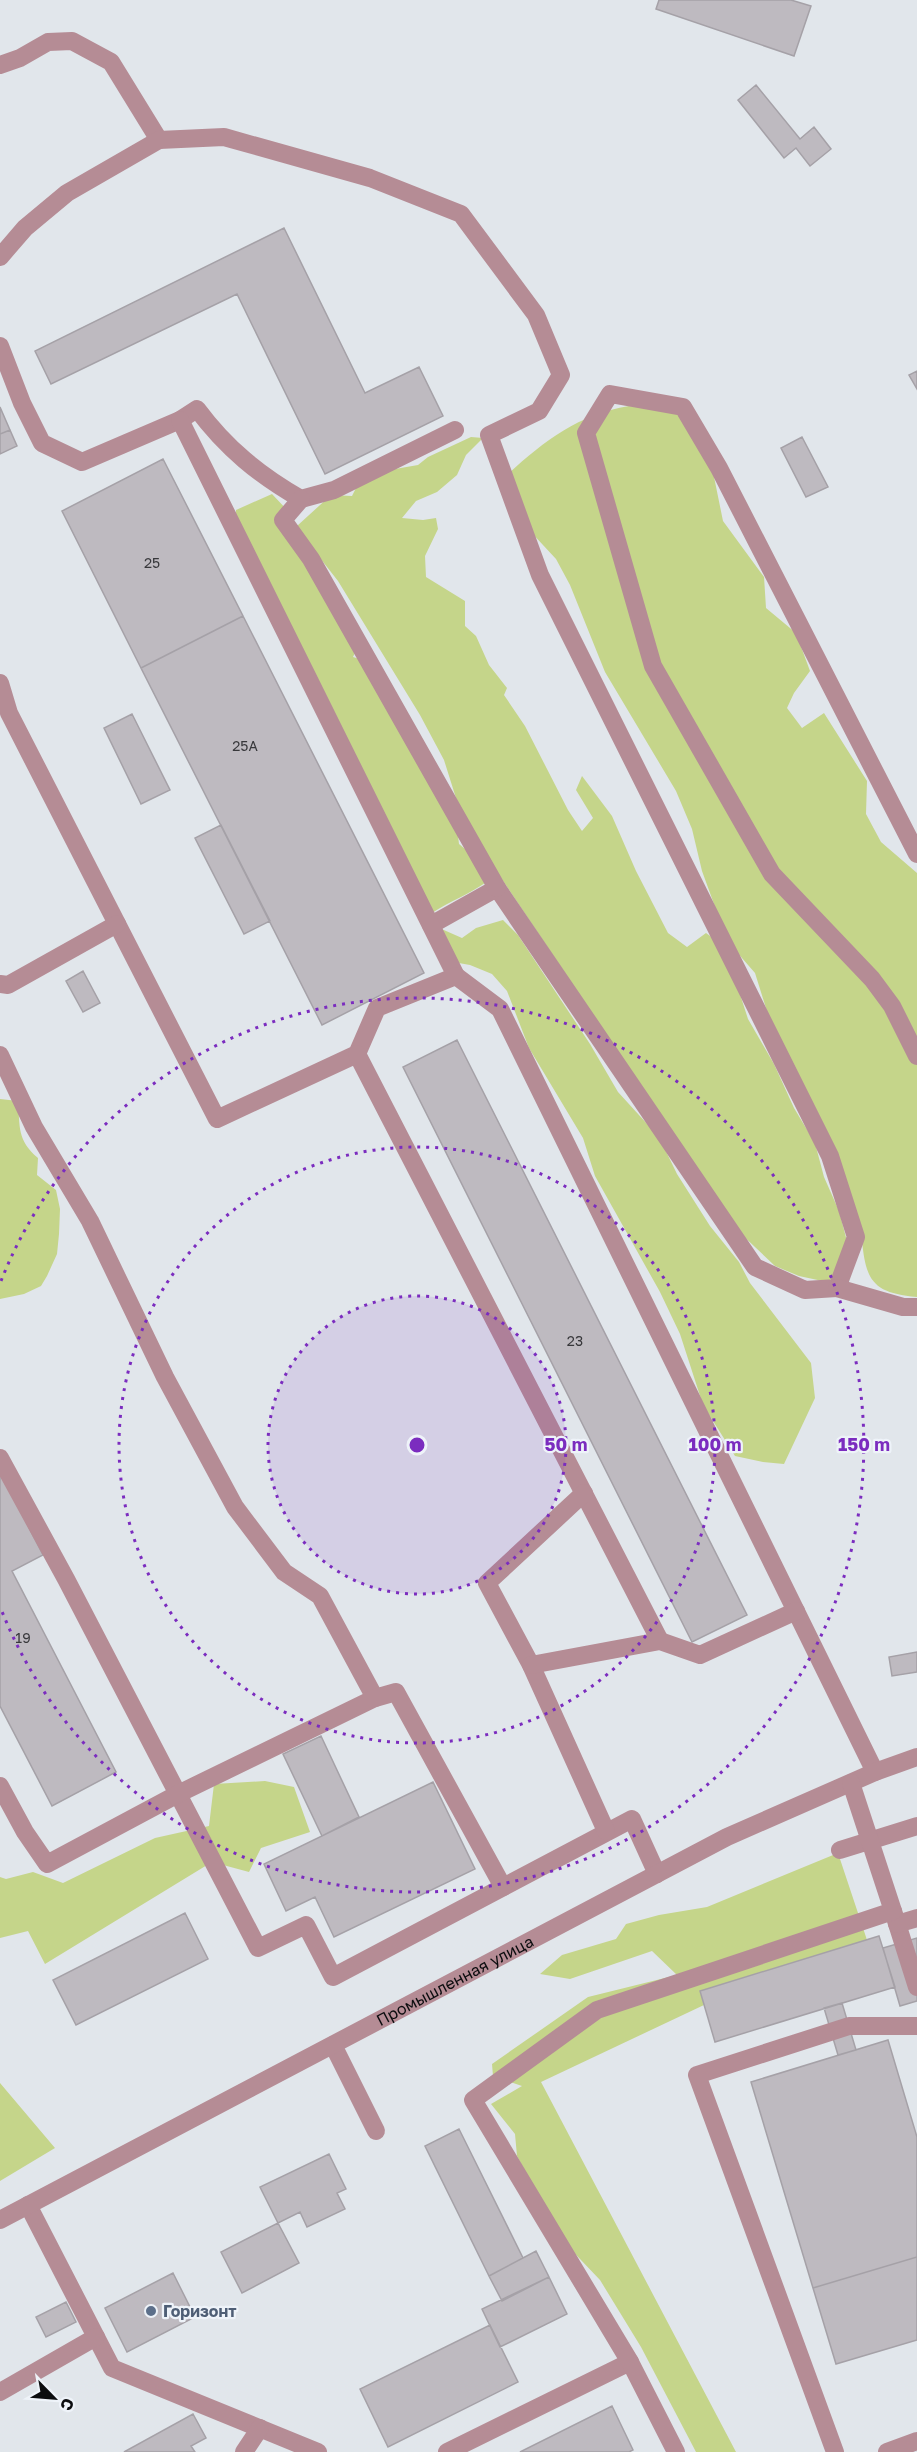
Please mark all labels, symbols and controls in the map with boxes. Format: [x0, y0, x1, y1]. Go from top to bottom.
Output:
house number: 25 [144, 554, 160, 571]
house number: 25А [232, 737, 258, 754]
house number: 23 [567, 1332, 583, 1349]
text: 50 m [545, 1433, 587, 1455]
text: 100 m [689, 1433, 741, 1455]
text: 150 m [838, 1433, 890, 1455]
centre of rings [407, 1435, 427, 1455]
house number: 19 [15, 1629, 31, 1646]
street label: Промышленная улица [373, 1931, 537, 2030]
place label: Горизонт [163, 2301, 236, 2321]
marker: Горизонт [144, 2304, 158, 2318]
north arrow [24, 2368, 84, 2428]
text: С [56, 2395, 79, 2414]

